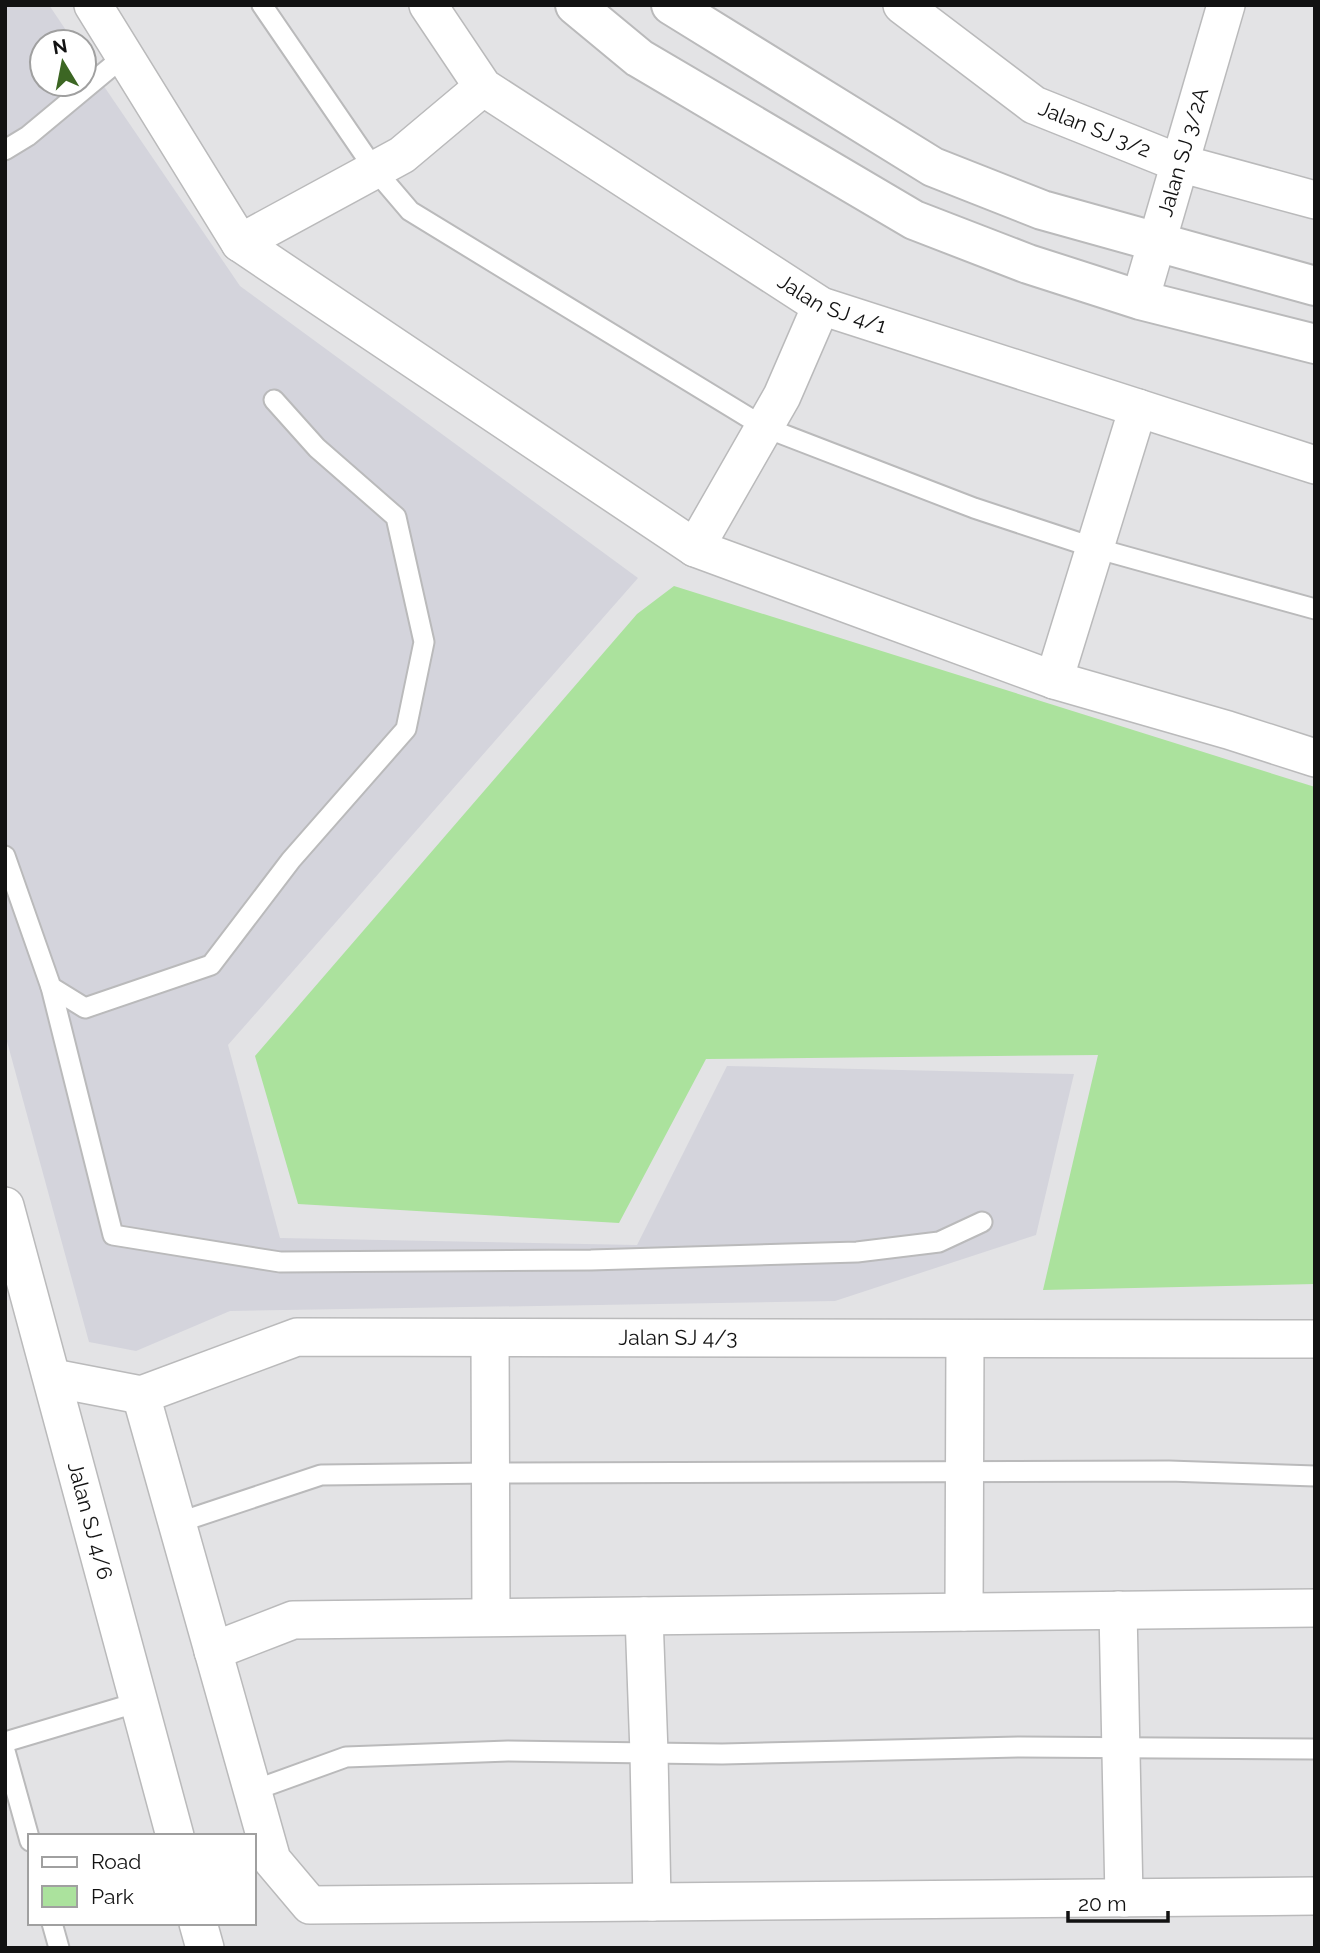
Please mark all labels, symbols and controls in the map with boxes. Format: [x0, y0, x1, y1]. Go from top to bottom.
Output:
north arrow [28, 28, 98, 98]
text: N [51, 34, 69, 58]
street label: Jalan SJ 3/2A [1152, 85, 1213, 219]
street label: Jalan SJ 3/2 [1035, 95, 1155, 162]
street label: Jalan SJ 4/1 [773, 268, 890, 338]
street label: Jalan SJ 4/3 [618, 1325, 738, 1350]
street label: Jalan SJ 4/6 [63, 1459, 118, 1582]
legend [28, 1834, 256, 1925]
text: Road [91, 1849, 141, 1874]
scale bar [1068, 1880, 1168, 1924]
text: Park [91, 1884, 134, 1909]
text: 20 m [1078, 1891, 1126, 1916]

